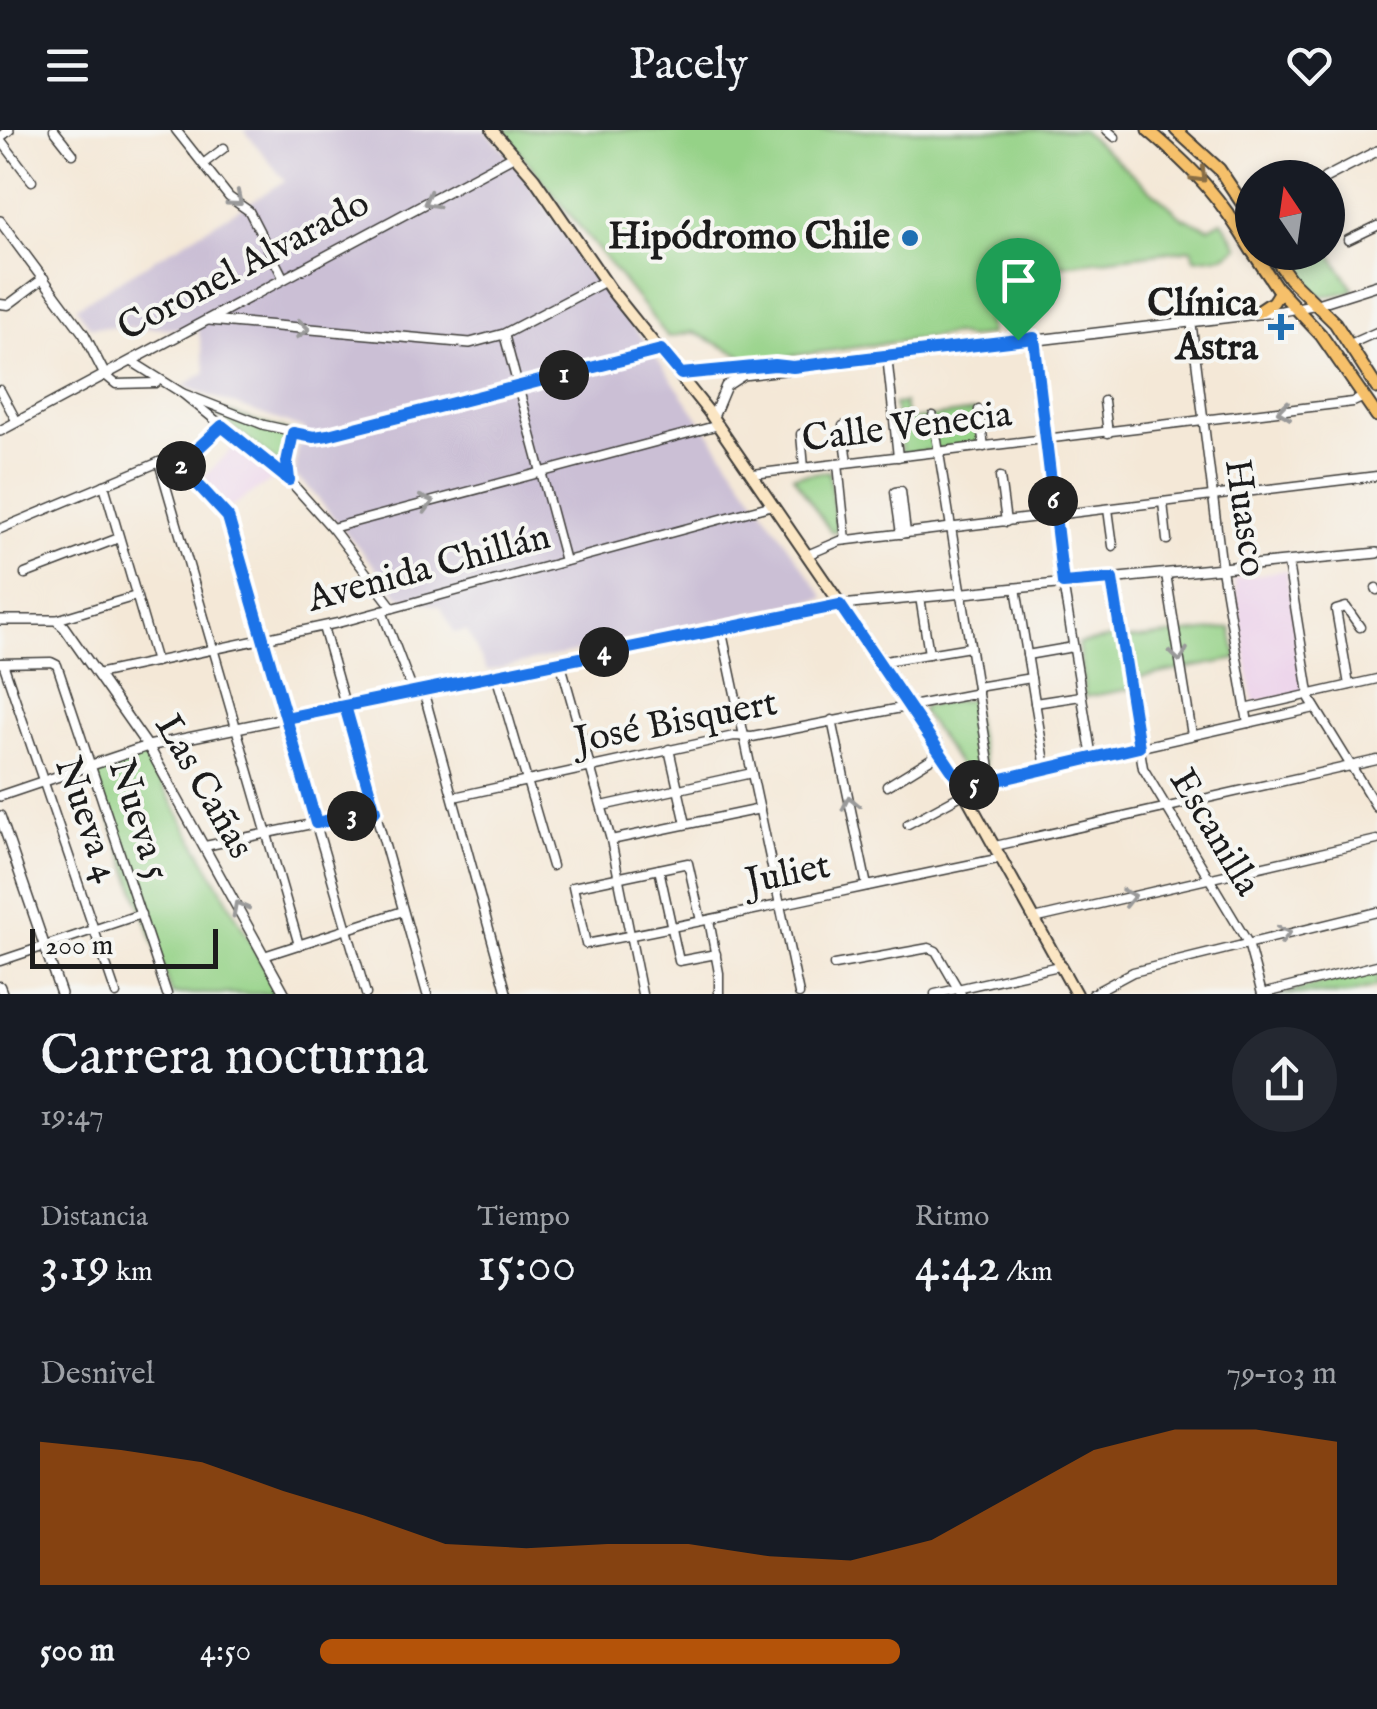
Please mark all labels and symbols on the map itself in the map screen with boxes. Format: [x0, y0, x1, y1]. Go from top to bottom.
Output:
north arrow [1235, 160, 1345, 270]
one-way arrow [1188, 165, 1206, 183]
street label: Coronel Alvarado [110, 181, 378, 353]
one-way arrow [225, 188, 243, 206]
one-way arrow [422, 189, 440, 209]
place label: Hipódromo Chile [608, 214, 891, 262]
marker: Hipódromo Chile [899, 227, 921, 249]
pin [976, 238, 1061, 341]
place label: Clínica Astra [1147, 281, 1259, 373]
marker: Clínica Astra [1268, 314, 1294, 340]
one-way arrow [296, 317, 312, 339]
pin: 1 [539, 350, 589, 400]
street label: Calle Venecia [799, 391, 1015, 465]
one-way arrow [1276, 400, 1292, 421]
pin: 2 [156, 441, 206, 491]
street label: Huasco [1212, 456, 1276, 580]
pin: 6 [1028, 476, 1078, 526]
one-way arrow [418, 493, 435, 514]
street label: Avenida Chillán [301, 514, 556, 625]
pin: 4 [579, 627, 629, 677]
one-way arrow [1167, 646, 1188, 663]
street label: José Bisquert [567, 680, 782, 767]
street label: Las Cañas [143, 706, 263, 868]
street label: Nueva 4 [42, 751, 130, 889]
street label: Nueva 5 [96, 754, 180, 886]
pin: 5 [949, 760, 999, 810]
street label: Escanilla [1157, 761, 1271, 906]
pin: 3 [327, 791, 377, 841]
one-way arrow [840, 795, 861, 812]
street label: Juliet [737, 843, 835, 908]
one-way arrow [1120, 888, 1137, 909]
one-way arrow [231, 901, 251, 919]
scale bar [30, 924, 218, 968]
one-way arrow [1275, 925, 1292, 946]

